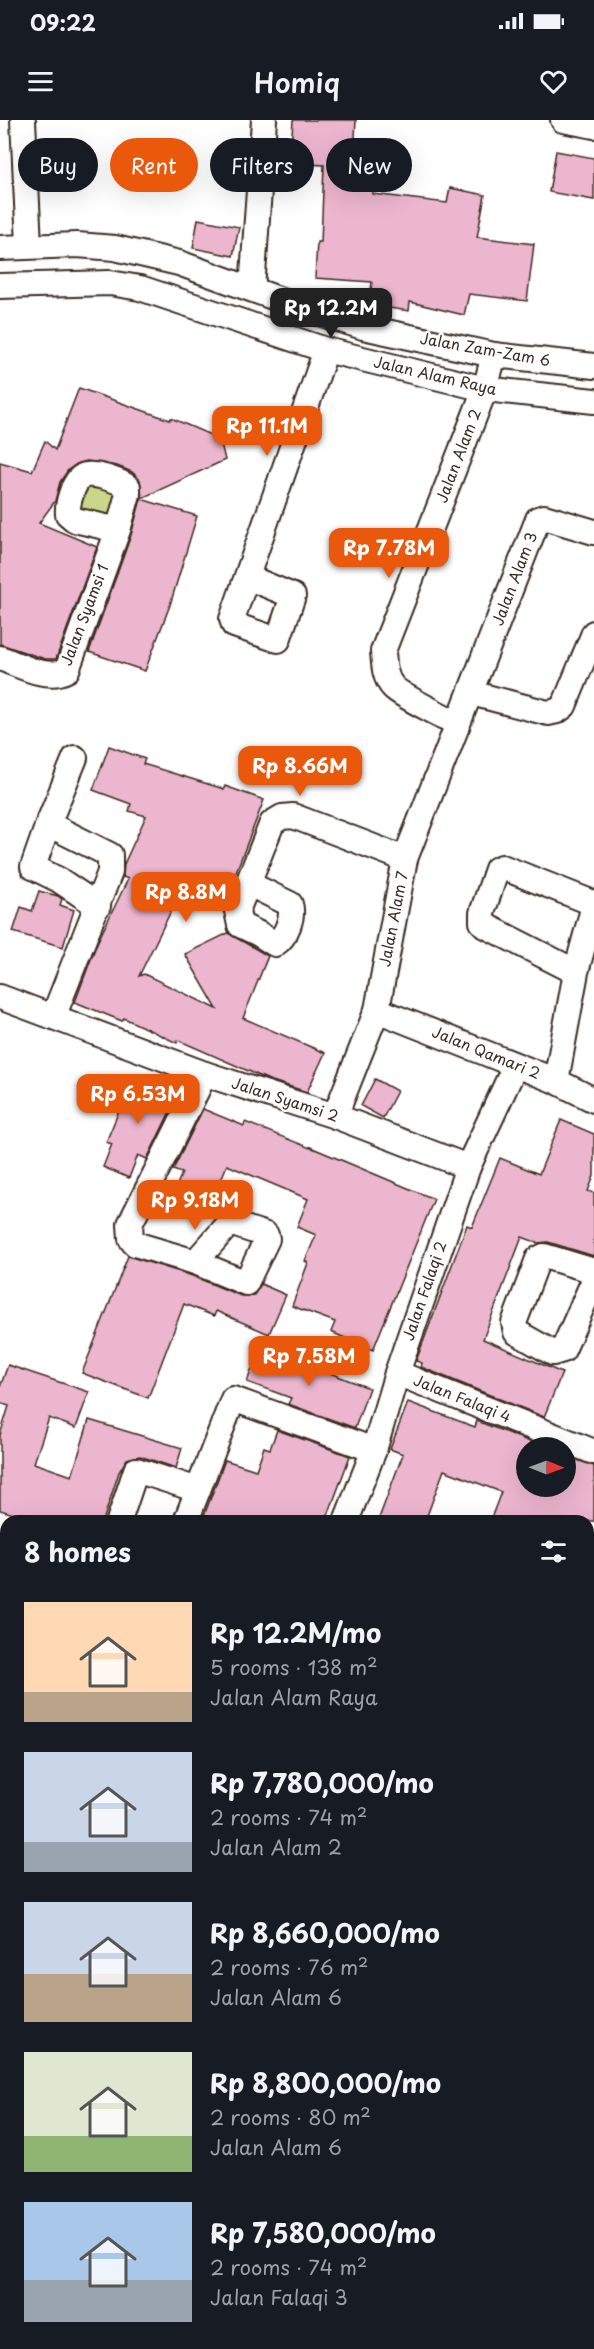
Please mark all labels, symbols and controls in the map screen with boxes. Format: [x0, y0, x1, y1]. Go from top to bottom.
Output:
text: 09:22 [30, 5, 96, 38]
text: Homiq [254, 61, 340, 102]
icon: menu [24, 65, 57, 98]
icon: heart [537, 65, 570, 98]
chip: Buy [18, 138, 98, 192]
chip: Rent [110, 138, 198, 192]
chip: Filters [210, 138, 314, 192]
chip: New [326, 138, 412, 192]
pin: Rp 12.2M [269, 288, 393, 339]
text: Rp 12.2M [284, 292, 378, 322]
street label: Jalan Zam-Zam 6 [418, 326, 552, 371]
street label: Jalan Alam Raya [371, 349, 500, 400]
street label: Jalan Alam 2 [429, 405, 486, 506]
pin: Rp 11.1M [205, 406, 329, 457]
text: Rp 11.1M [226, 410, 308, 440]
pin: Rp 7.78M [327, 528, 451, 579]
street label: Jalan Alam 3 [485, 528, 542, 629]
text: Rp 7.78M [343, 532, 435, 562]
street label: Jalan Syamsi 1 [54, 560, 114, 669]
pin: Rp 8.66M [238, 746, 362, 797]
text: Rp 8.66M [252, 750, 348, 780]
street label: Jalan Alam 7 [372, 868, 413, 968]
pin: Rp 8.8M [131, 872, 241, 923]
text: Rp 8.8M [145, 876, 227, 906]
street label: Jalan Qamari 2 [429, 1019, 544, 1084]
street label: Jalan Syamsi 2 [229, 1070, 342, 1127]
pin: Rp 6.53M [76, 1074, 200, 1125]
text: Rp 6.53M [91, 1078, 185, 1108]
pin: Rp 9.18M [133, 1180, 257, 1231]
text: Rp 9.18M [151, 1184, 239, 1214]
street label: Jalan Falaqi 2 [396, 1238, 451, 1343]
pin: Rp 7.58M [247, 1336, 371, 1387]
text: Rp 7.58M [263, 1340, 355, 1370]
street label: Jalan Falaqi 4 [410, 1368, 515, 1428]
north arrow [516, 1437, 576, 1497]
map controls [516, 1437, 576, 1497]
text: 8 homes [24, 1532, 131, 1571]
icon: filters [537, 1535, 570, 1568]
text: Rp 12.2M/mo [210, 1613, 381, 1652]
icon: home [72, 1626, 144, 1698]
text: 5 rooms · 138 m² [210, 1652, 378, 1682]
text: Jalan Alam Raya [210, 1682, 378, 1712]
text: Rp 7,780,000/mo [210, 1763, 434, 1802]
icon: home [72, 1776, 144, 1848]
text: 2 rooms · 74 m² [210, 1802, 367, 1832]
text: Jalan Alam 2 [210, 1832, 342, 1862]
text: Rp 8,660,000/mo [210, 1913, 440, 1952]
icon: home [72, 1926, 144, 1998]
text: 2 rooms · 76 m² [210, 1952, 368, 1982]
text: Jalan Alam 6 [210, 1982, 342, 2012]
text: Rp 8,800,000/mo [210, 2063, 441, 2102]
icon: home [72, 2076, 144, 2148]
text: 2 rooms · 80 m² [210, 2102, 371, 2132]
text: Jalan Alam 6 [210, 2132, 342, 2162]
text: Rp 7,580,000/mo [210, 2213, 436, 2252]
icon: home [72, 2226, 144, 2298]
text: 2 rooms · 74 m² [210, 2252, 367, 2282]
text: Jalan Falaqi 3 [210, 2282, 348, 2312]

